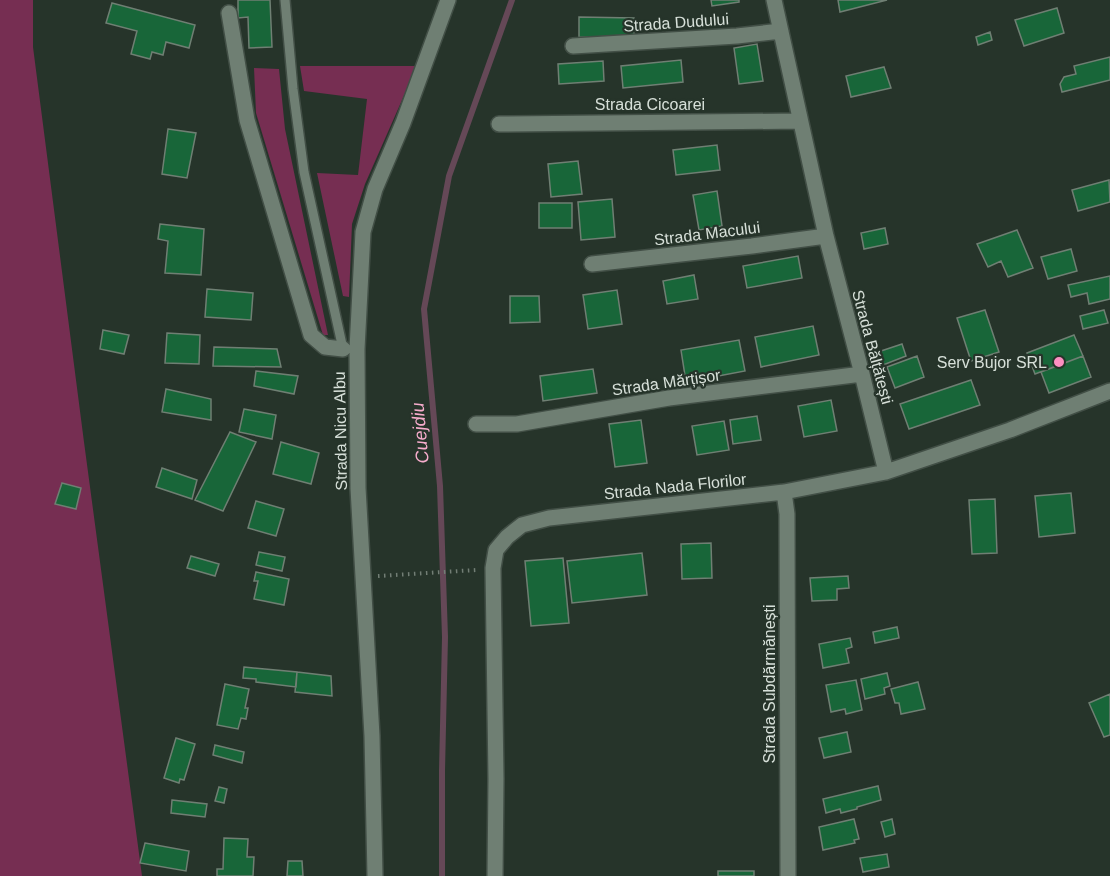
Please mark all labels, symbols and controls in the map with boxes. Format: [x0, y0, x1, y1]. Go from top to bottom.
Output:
street label: Strada Dudului [623, 10, 729, 35]
street label: Strada Cicoarei [595, 96, 705, 113]
street label: Strada Macului [653, 219, 761, 248]
street label: Strada Bălțătești [849, 288, 896, 406]
place label: Serv Bujor SRL [937, 354, 1047, 371]
marker: Serv Bujor SRL [1052, 355, 1066, 369]
street label: Strada Mărțișor [611, 366, 722, 399]
street label: Strada Nicu Albu [331, 371, 350, 491]
water label: Cuejdiu [407, 402, 433, 464]
street label: Strada Nada Florilor [603, 470, 748, 502]
street label: Strada Subdărmănești [761, 604, 778, 764]

